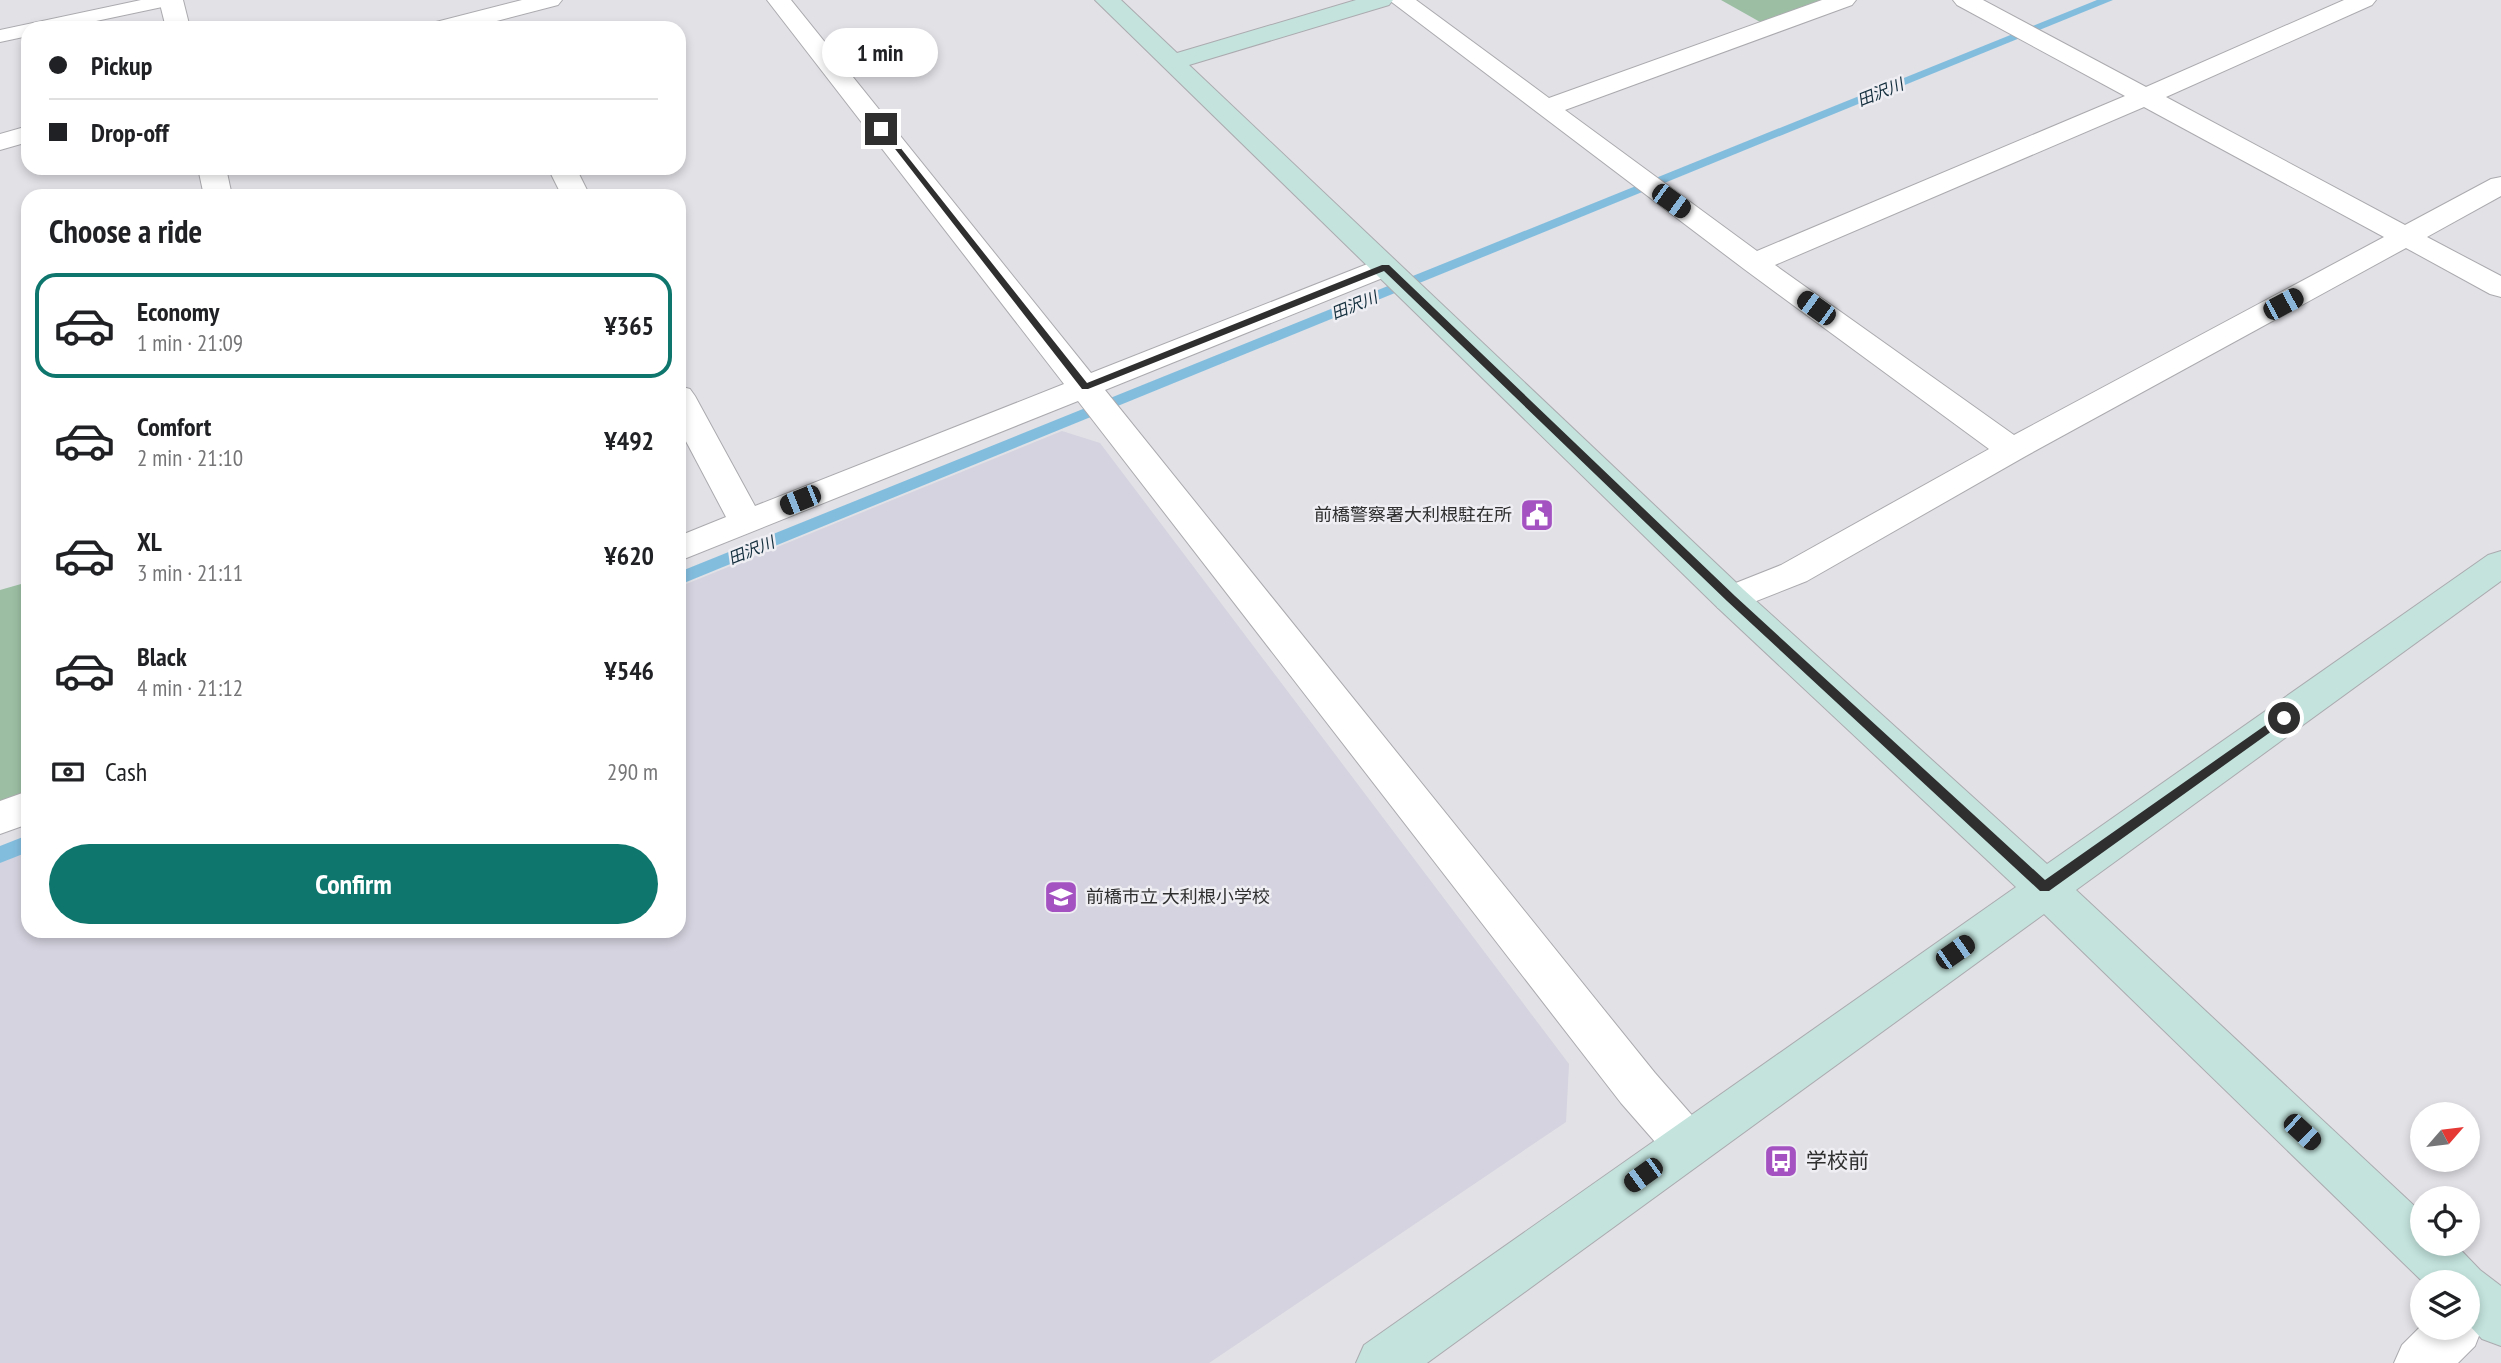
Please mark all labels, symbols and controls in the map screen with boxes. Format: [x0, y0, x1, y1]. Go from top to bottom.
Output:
callout: 1 min [823, 27, 939, 76]
text: 1 min [857, 38, 903, 67]
text: Pickup [91, 49, 152, 82]
water label: 田沢川 [1854, 73, 1908, 110]
route end [865, 113, 897, 145]
text: Drop-off [91, 116, 169, 149]
car [1648, 180, 1695, 222]
text: Choose a ride [49, 210, 202, 252]
car [2260, 285, 2307, 323]
water label: 田沢川 [1328, 286, 1382, 323]
car [1793, 287, 1840, 329]
icon: car [53, 294, 116, 357]
text: Economy [137, 295, 219, 328]
text: ¥365 [604, 309, 654, 342]
text: 1 min · 21:09 [137, 328, 243, 357]
icon: car [53, 409, 116, 472]
text: Comfort [137, 410, 211, 443]
text: ¥492 [604, 424, 654, 457]
text: 2 min · 21:10 [137, 443, 243, 472]
car [777, 482, 824, 518]
public building icon: 前橋警察署大利根駐在所 [1518, 496, 1556, 534]
place label: 前橋警察署大利根駐在所 [1314, 503, 1512, 526]
icon: car [53, 524, 116, 587]
text: XL [137, 525, 162, 558]
water label: 田沢川 [725, 531, 779, 568]
text: ¥620 [604, 539, 654, 572]
text: 3 min · 21:11 [137, 558, 243, 587]
icon: car [53, 639, 116, 702]
text: Black [137, 640, 187, 673]
text: ¥546 [604, 654, 654, 687]
text: 4 min · 21:12 [137, 673, 243, 702]
route start [2268, 702, 2300, 734]
icon: cash [49, 753, 87, 791]
text: Cash [105, 755, 147, 788]
text: 290 m [607, 757, 658, 786]
button: Confirm [49, 844, 658, 924]
school or university icon: 前橋市立 大利根小学校 [1042, 878, 1080, 916]
place label: 前橋市立 大利根小学校 [1086, 885, 1270, 908]
car [1932, 931, 1979, 973]
north arrow [2410, 1102, 2480, 1172]
map controls [2410, 1102, 2480, 1340]
car [2280, 1110, 2325, 1154]
bus stop icon: 学校前 [1762, 1142, 1800, 1180]
place label: 学校前 [1806, 1147, 1869, 1174]
car [1620, 1154, 1667, 1196]
button: locate [2410, 1186, 2480, 1256]
button: layers [2410, 1270, 2480, 1340]

